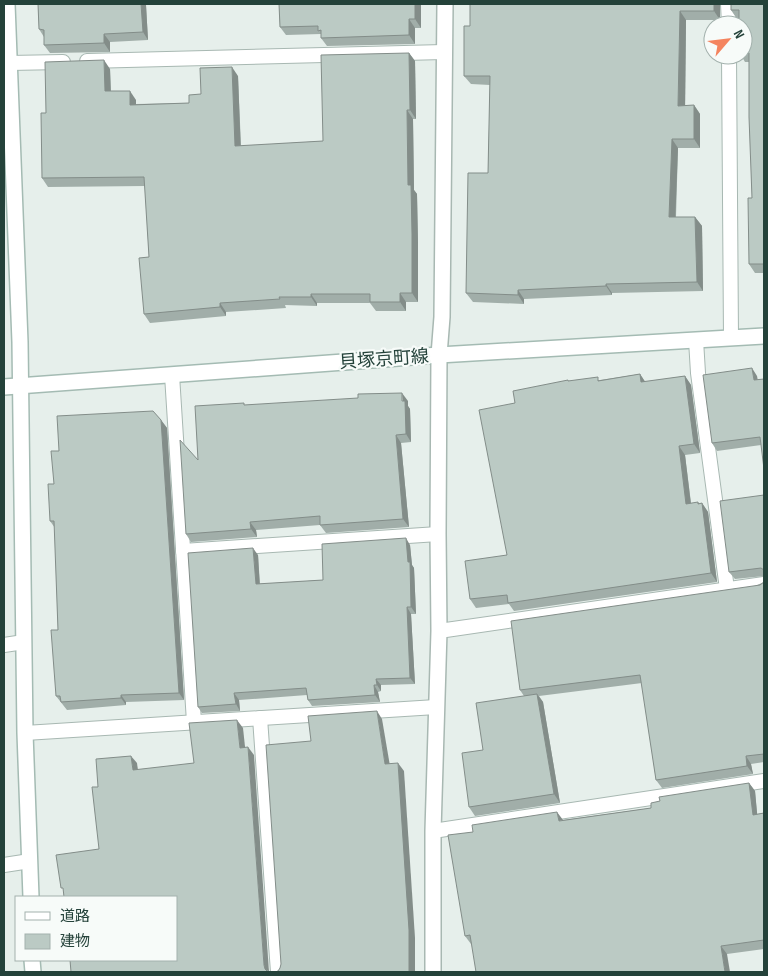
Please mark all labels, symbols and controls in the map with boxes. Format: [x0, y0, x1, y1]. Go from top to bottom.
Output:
north arrow [703, 15, 753, 65]
text: N [730, 27, 748, 41]
street label: 貝塚京町線 [338, 346, 430, 373]
legend [15, 896, 178, 961]
text: 道路 [60, 907, 90, 926]
text: 建物 [60, 932, 90, 951]

